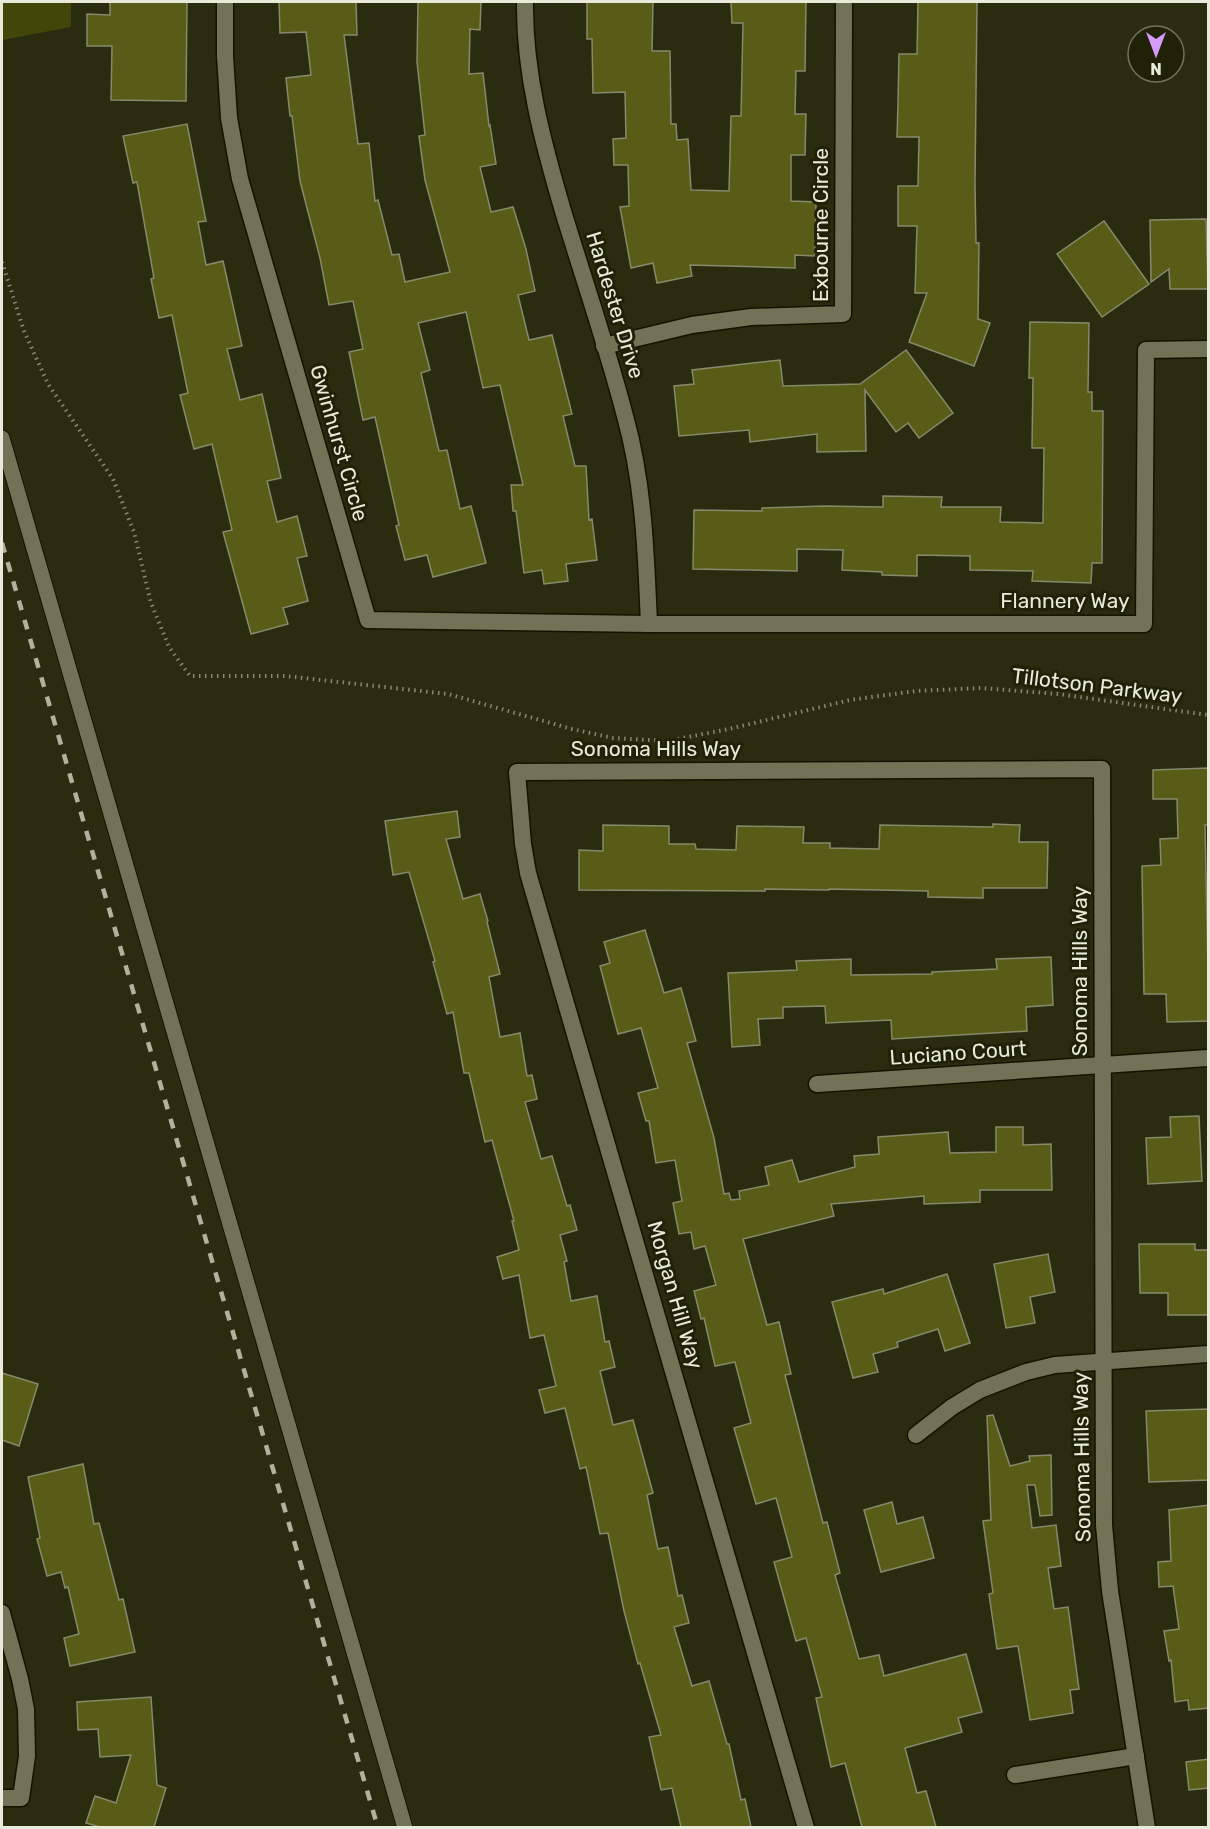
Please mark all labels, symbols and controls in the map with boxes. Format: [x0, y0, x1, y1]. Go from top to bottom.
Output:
north arrow [1126, 24, 1186, 84]
text: N [1150, 59, 1162, 78]
street label: Exbourne Circle [808, 148, 833, 302]
street label: Hardester Drive [581, 228, 650, 381]
street label: Gwinhurst Circle [305, 362, 374, 524]
street label: Flannery Way [1000, 588, 1130, 613]
street label: Tillotson Parkway [1011, 663, 1184, 708]
street label: Sonoma Hills Way [571, 736, 742, 761]
street label: Sonoma Hills Way [1067, 885, 1092, 1056]
street label: Luciano Court [889, 1035, 1027, 1070]
street label: Morgan Hill Way [642, 1218, 709, 1372]
street label: Sonoma Hills Way [1068, 1371, 1095, 1542]

